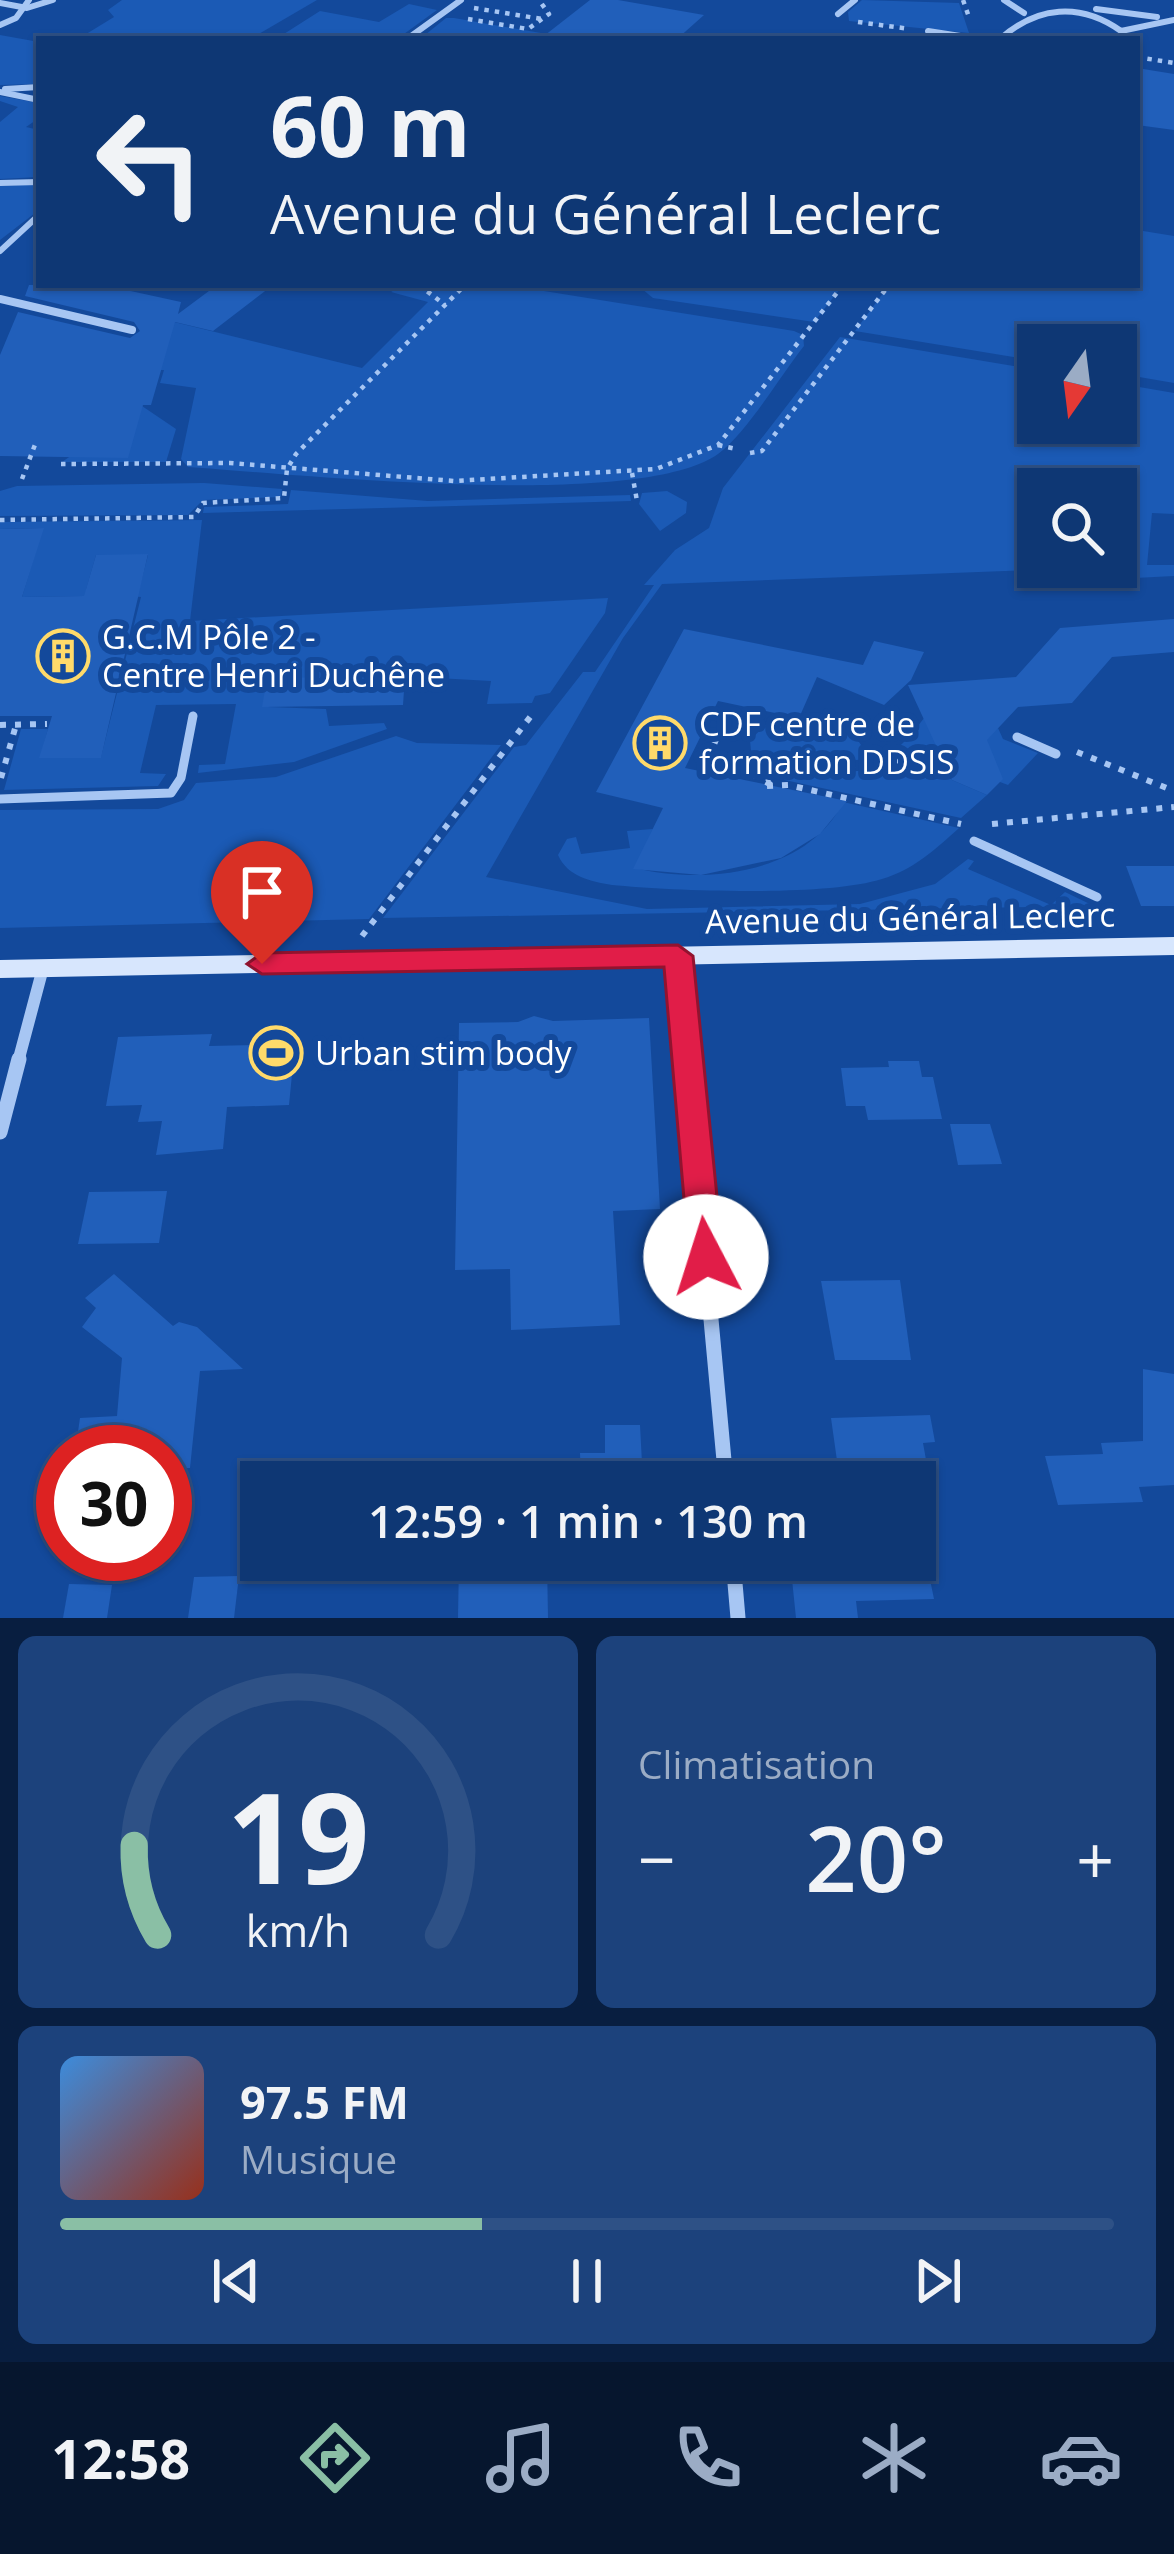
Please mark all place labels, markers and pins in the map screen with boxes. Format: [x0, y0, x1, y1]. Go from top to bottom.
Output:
place label: G.C.M Pôle 2 - Centre Henri Duchêne [102, 614, 445, 697]
building icon: G.C.M Pôle 2 - Centre Henri Duchêne [35, 628, 91, 684]
place label: CDF centre de formation DDSIS [699, 701, 954, 784]
building icon: CDF centre de formation DDSIS [632, 715, 688, 771]
pin [211, 841, 313, 964]
sports icon: Urban stim body [248, 1025, 304, 1081]
place label: Urban stim body [315, 1030, 572, 1075]

